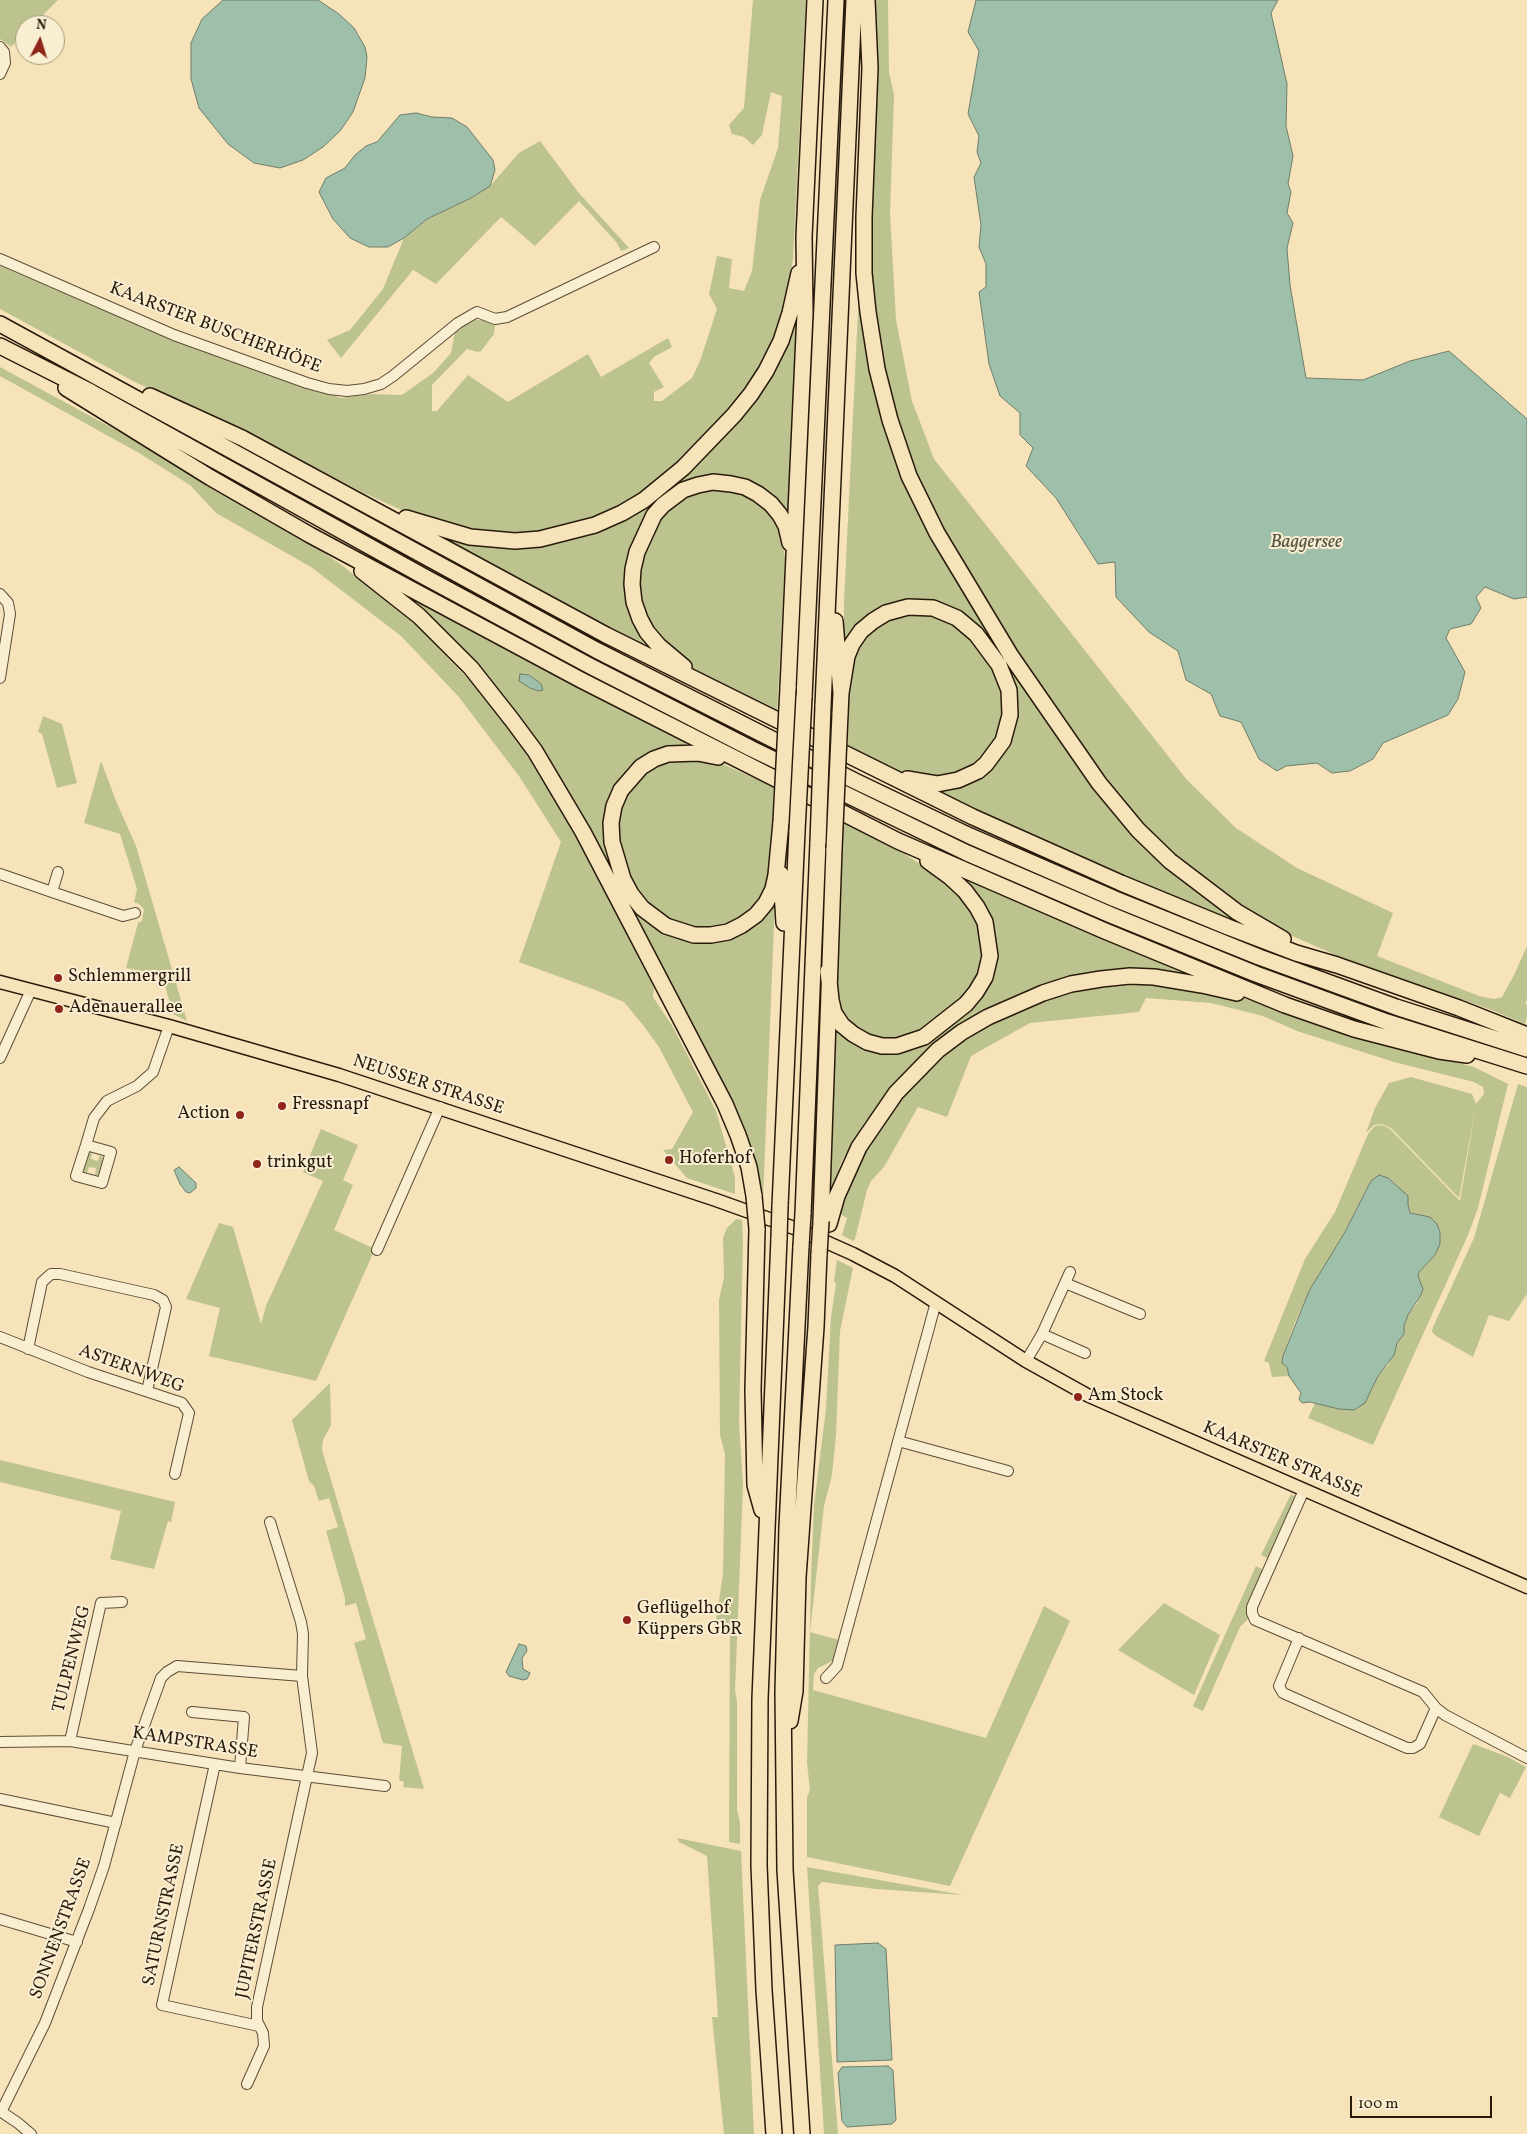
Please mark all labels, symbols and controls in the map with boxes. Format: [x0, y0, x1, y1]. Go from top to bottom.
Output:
north arrow [15, 15, 65, 65]
text: N [35, 16, 47, 35]
street label: KAARSTER BUSCHERHÖFE [106, 279, 324, 379]
water label: Baggersee [1270, 533, 1342, 555]
place label: Schlemmergrill [68, 967, 191, 989]
marker: Schlemmergrill [52, 972, 64, 984]
place label: Adenauerallee [69, 998, 183, 1020]
marker: Adenauerallee [53, 1003, 65, 1015]
street label: NEUSSER STRASSE [350, 1051, 506, 1121]
place label: Fressnapf [292, 1095, 369, 1117]
marker: Fressnapf [276, 1100, 288, 1112]
place label: Action [178, 1104, 230, 1126]
marker: Action [234, 1109, 246, 1121]
place label: Hoferhof [679, 1149, 751, 1171]
place label: trinkgut [267, 1153, 333, 1175]
marker: Hoferhof [663, 1154, 675, 1166]
marker: trinkgut [251, 1158, 263, 1170]
street label: ASTERNWEG [75, 1341, 187, 1399]
place label: Am Stock [1088, 1386, 1163, 1408]
marker: Am Stock [1072, 1391, 1084, 1403]
street label: KAARSTER STRASSE [1199, 1418, 1365, 1504]
place label: Geflügelhof Küppers GbR [637, 1599, 743, 1642]
street label: TULPENWEG [49, 1603, 97, 1715]
marker: Geflügelhof Küppers GbR [621, 1614, 633, 1626]
street label: KAMPSTRASSE [131, 1723, 259, 1765]
street label: SATURNSTRASSE [139, 1842, 191, 1988]
street label: SONNENSTRASSE [26, 1855, 98, 2003]
street label: JUPITERSTRASSE [233, 1857, 283, 2001]
scale bar [1352, 2086, 1494, 2118]
text: 100 m [1358, 2094, 1398, 2115]

